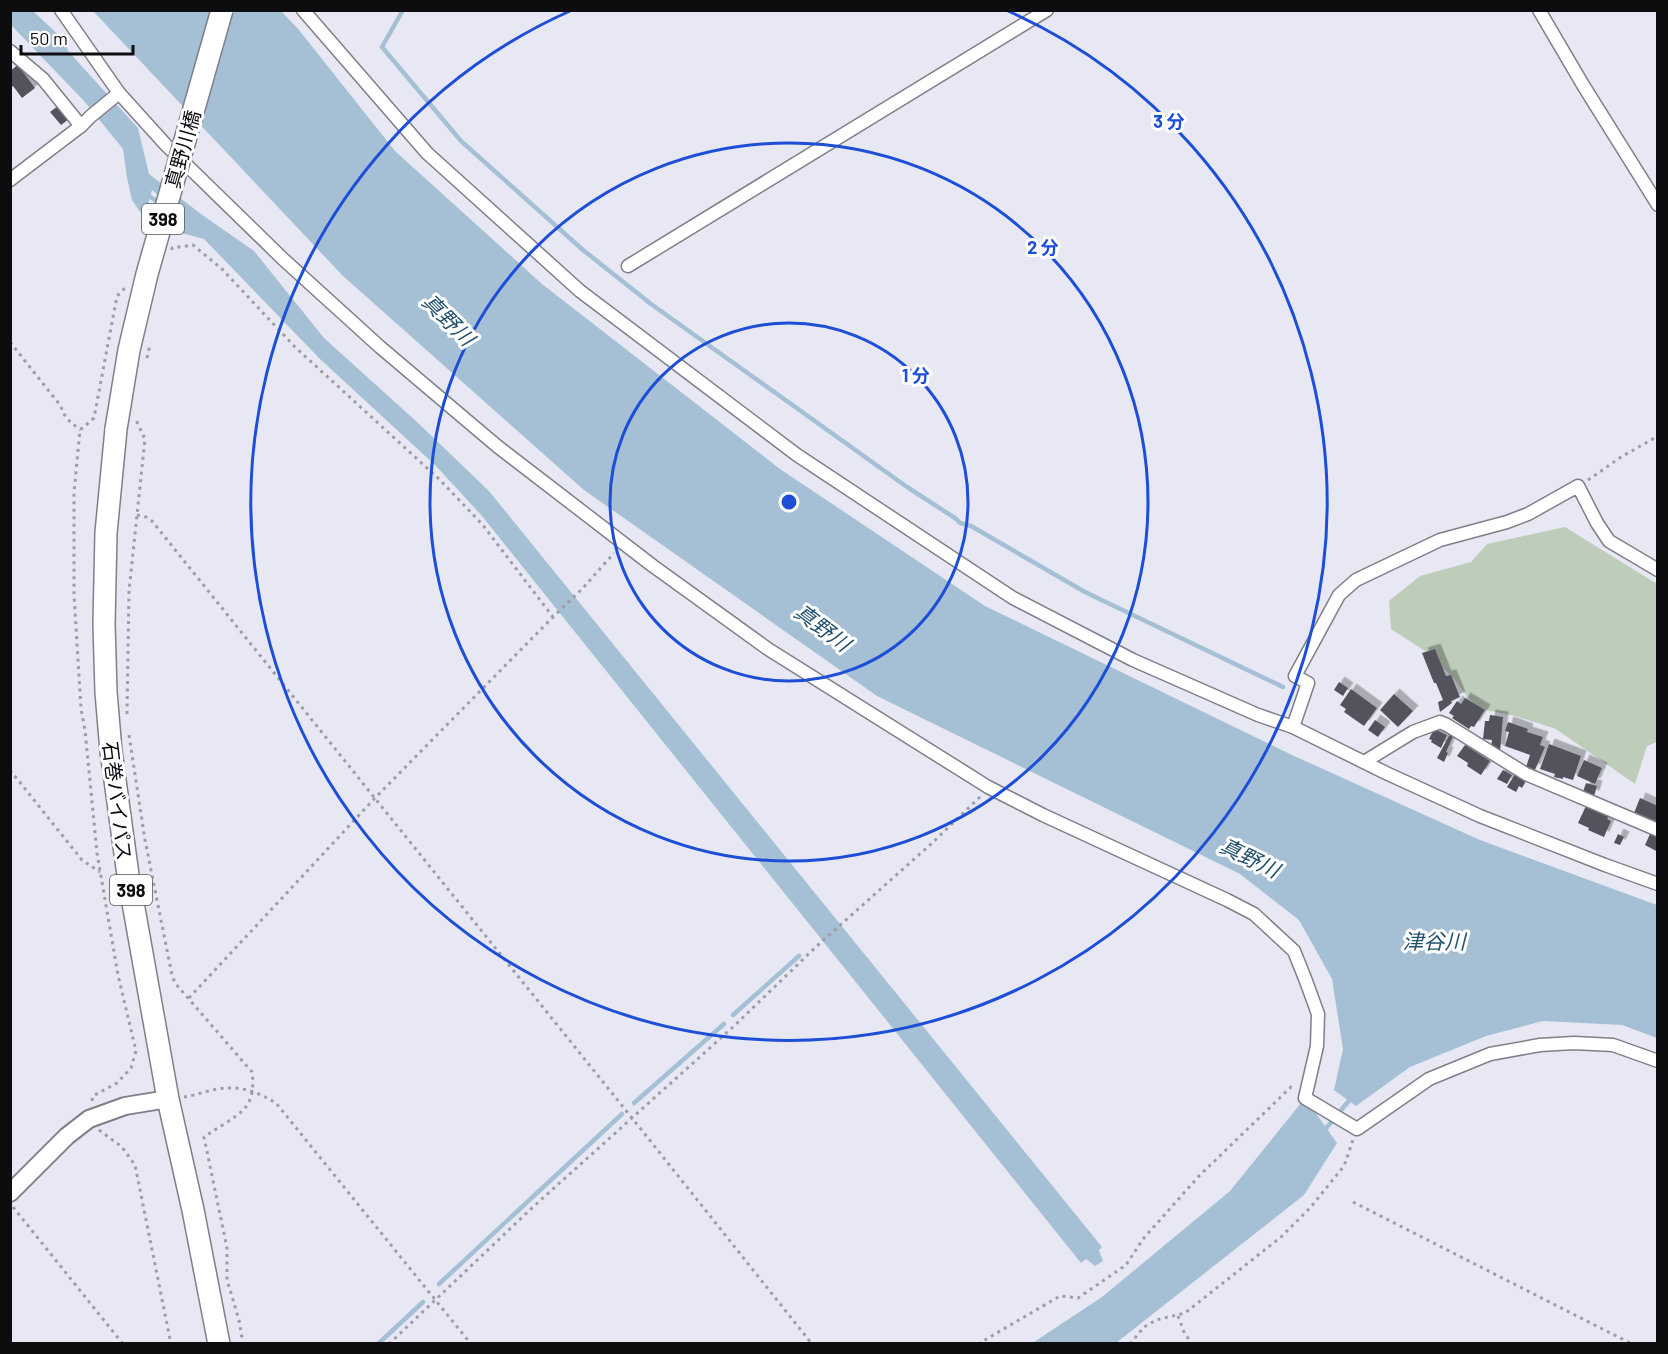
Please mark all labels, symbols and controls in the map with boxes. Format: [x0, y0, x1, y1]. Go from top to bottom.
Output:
scale bar [21, 18, 134, 56]
text: 50 m [30, 27, 68, 49]
street label: 真野川橋 [159, 107, 205, 191]
text: 3 分 [1153, 110, 1185, 132]
road number: 398 [142, 204, 184, 234]
text: 2 分 [1027, 236, 1059, 258]
water label: 真野川 [418, 288, 482, 352]
text: 1 分 [902, 364, 930, 386]
centre of rings [779, 492, 799, 512]
water label: 真野川 [790, 598, 857, 657]
street label: 石巻バイパス [99, 740, 137, 862]
water label: 真野川 [1216, 832, 1286, 883]
road number: 398 [110, 875, 152, 905]
water label: 津谷川 [1403, 928, 1467, 953]

